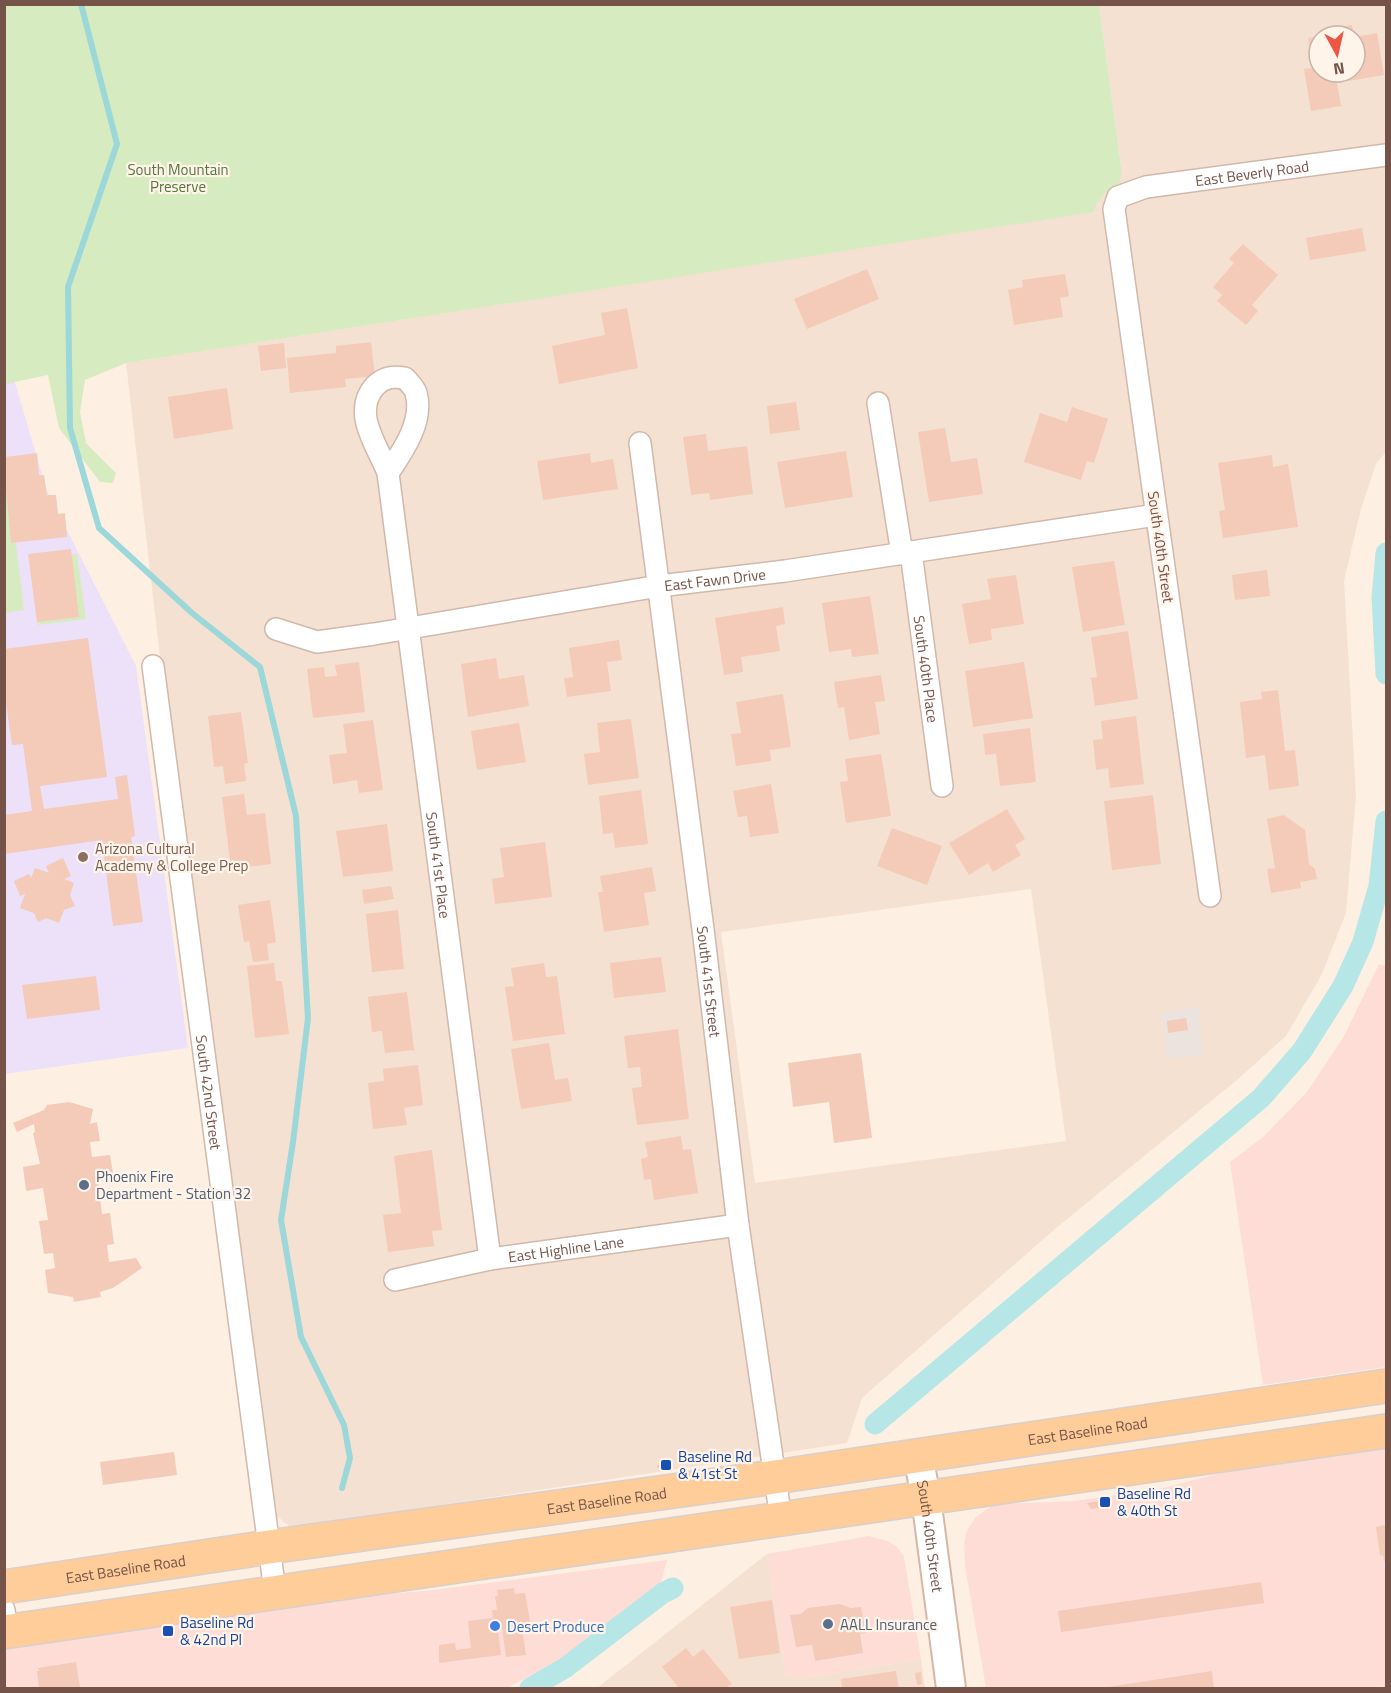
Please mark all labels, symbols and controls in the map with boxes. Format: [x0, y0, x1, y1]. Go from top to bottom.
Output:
north arrow [1307, 24, 1367, 84]
text: N [1332, 56, 1346, 82]
street label: East Beverly Road [1194, 154, 1310, 192]
park label: South Mountain Preserve [127, 158, 229, 198]
street label: South 40th Street [1142, 490, 1180, 605]
street label: East Fawn Drive [663, 562, 767, 597]
street label: South 40th Place [908, 614, 945, 724]
street label: South 41st Place [421, 811, 457, 920]
place label: Arizona Cultural Academy & College Prep [95, 837, 249, 877]
marker: Arizona Cultural Academy & College Prep [76, 850, 90, 864]
street label: South 41st Street [691, 925, 727, 1039]
street label: South 42nd Street [190, 1034, 228, 1152]
place label: Phoenix Fire Department - Station 32 [96, 1165, 251, 1205]
marker: Phoenix Fire Department - Station 32 [77, 1178, 91, 1192]
street label: East Highline Lane [507, 1229, 625, 1268]
street label: East Baseline Road [1026, 1410, 1149, 1451]
place label: Baseline Rd & 41st St [678, 1445, 752, 1485]
marker: Baseline Rd & 41st St [659, 1458, 673, 1472]
street label: South 40th Street [911, 1478, 950, 1594]
street label: East Baseline Road [545, 1481, 668, 1520]
place label: Baseline Rd & 40th St [1117, 1482, 1191, 1522]
marker: Baseline Rd & 40th St [1098, 1495, 1112, 1509]
street label: East Baseline Road [64, 1548, 187, 1589]
place label: Baseline Rd & 42nd Pl [180, 1611, 254, 1651]
place label: AALL Insurance [840, 1613, 937, 1636]
place label: Desert Produce [507, 1615, 604, 1638]
marker: AALL Insurance [821, 1617, 835, 1631]
marker: Desert Produce [488, 1619, 502, 1633]
marker: Baseline Rd & 42nd Pl [161, 1624, 175, 1638]

